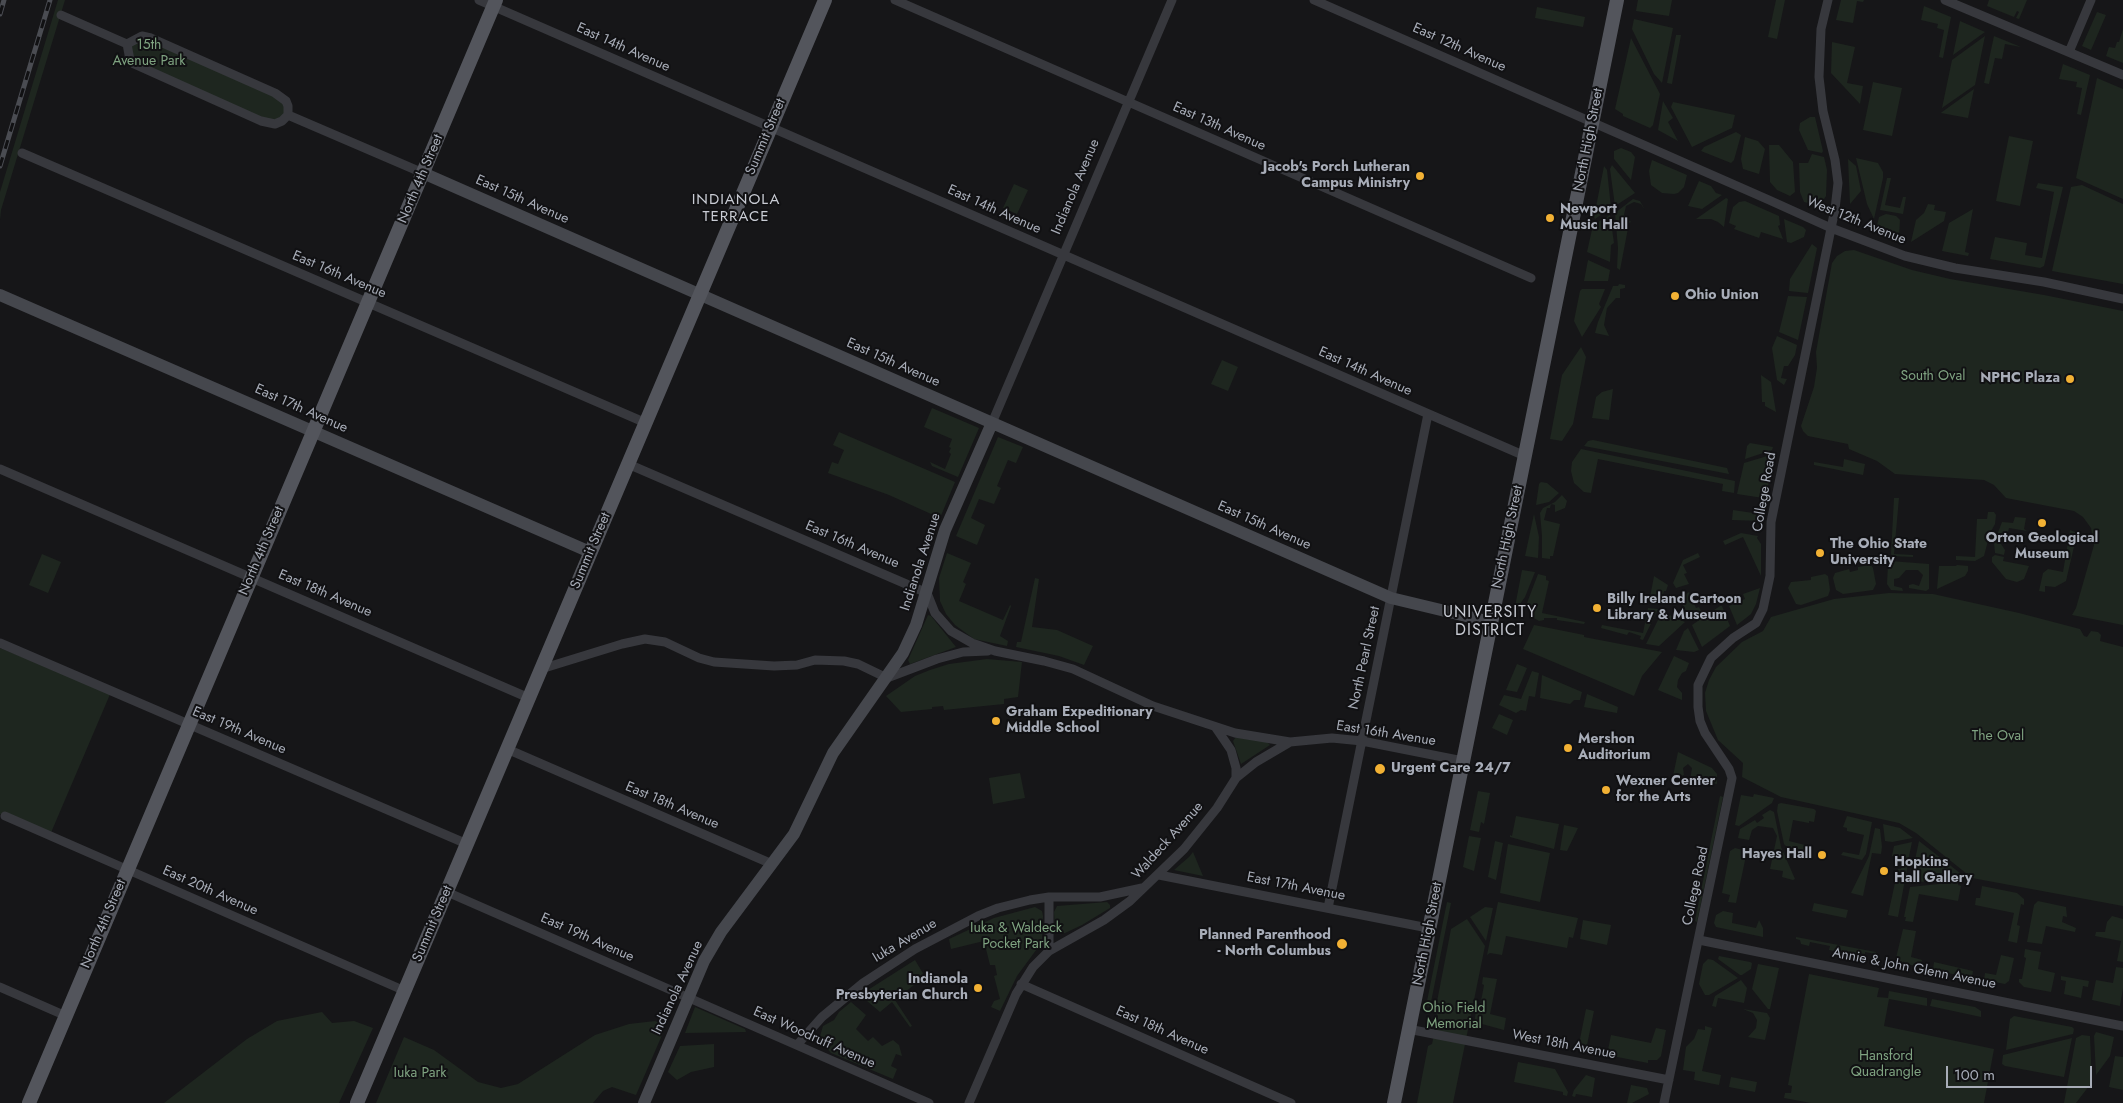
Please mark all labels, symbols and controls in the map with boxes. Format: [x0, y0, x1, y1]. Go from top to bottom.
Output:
street label: East 14th Avenue [574, 20, 672, 76]
street label: East 12th Avenue [1410, 20, 1508, 76]
park label: 15th Avenue Park [113, 38, 185, 70]
street label: North High Street [1571, 87, 1607, 193]
street label: Summit Street [742, 96, 790, 178]
street label: East 13th Avenue [1170, 99, 1268, 155]
street label: North 4th Street [395, 132, 447, 226]
street label: Indianola Avenue [1048, 137, 1104, 237]
place label: Jacob's Porch Lutheran Campus Ministry [1263, 160, 1410, 192]
marker: Jacob's Porch Lutheran Campus Ministry [1414, 170, 1426, 182]
street label: East 15th Avenue [473, 172, 571, 228]
street label: East 14th Avenue [945, 182, 1043, 238]
district label: INDIANOLA TERRACE [691, 191, 781, 226]
street label: West 12th Avenue [1804, 193, 1908, 249]
place label: Newport Music Hall [1560, 202, 1628, 234]
marker: Newport Music Hall [1544, 212, 1556, 224]
street label: East 16th Avenue [289, 248, 389, 302]
place label: Ohio Union [1685, 288, 1759, 304]
marker: Ohio Union [1669, 290, 1681, 302]
street label: East 15th Avenue [844, 335, 942, 391]
street label: East 14th Avenue [1316, 344, 1414, 400]
park label: South Oval [1901, 369, 1965, 385]
place label: NPHC Plaza [1980, 371, 2060, 387]
marker: NPHC Plaza [2064, 373, 2076, 385]
street label: East 17th Avenue [252, 381, 350, 437]
street label: College Road [1750, 451, 1780, 533]
street label: North High Street [1489, 484, 1527, 590]
street label: East 15th Avenue [1215, 498, 1313, 554]
street label: North 4th Street [236, 504, 288, 598]
street label: Summit Street [567, 510, 615, 592]
street label: Indianola Avenue [897, 511, 945, 613]
marker: Orton Geological Museum [2036, 517, 2048, 529]
street label: East 16th Avenue [802, 518, 902, 572]
place label: Orton Geological Museum [1986, 531, 2098, 564]
place label: The Ohio State University [1830, 537, 1927, 570]
marker: The Ohio State University [1814, 547, 1826, 559]
street label: East 18th Avenue [276, 567, 374, 621]
place label: Billy Ireland Cartoon Library & Museum [1607, 592, 1742, 624]
marker: Billy Ireland Cartoon Library & Museum [1591, 602, 1603, 614]
district label: UNIVERSITY DISTRICT [1442, 603, 1538, 641]
street label: North Pearl Street [1346, 605, 1384, 711]
street label: East 19th Avenue [189, 704, 289, 758]
place label: Graham Expeditionary Middle School [1006, 705, 1153, 738]
marker: Graham Expeditionary Middle School [990, 715, 1002, 727]
street label: East 16th Avenue [1335, 718, 1437, 750]
park label: The Oval [1972, 729, 2024, 745]
place label: Mershon Auditorium [1578, 732, 1650, 764]
marker: Mershon Auditorium [1562, 742, 1574, 754]
place label: Urgent Care 24/7 [1391, 761, 1511, 777]
marker: Urgent Care 24/7 [1373, 762, 1387, 776]
place label: Wexner Center for the Arts [1616, 774, 1715, 806]
street label: East 18th Avenue [623, 779, 721, 833]
marker: Wexner Center for the Arts [1600, 784, 1612, 796]
street label: Waldeck Avenue [1129, 799, 1207, 883]
street label: College Road [1679, 845, 1713, 927]
place label: Hayes Hall [1742, 847, 1812, 863]
marker: Hayes Hall [1816, 849, 1828, 861]
place label: Hopkins Hall Gallery [1894, 855, 1972, 888]
street label: East 20th Avenue [160, 862, 260, 920]
marker: Hopkins Hall Gallery [1878, 865, 1890, 877]
street label: East 17th Avenue [1245, 869, 1347, 905]
street label: North 4th Street [78, 877, 130, 971]
street label: North High Street [1410, 881, 1446, 987]
street label: Summit Street [409, 883, 457, 965]
street label: East 19th Avenue [538, 910, 636, 966]
street label: Iuka Avenue [870, 915, 940, 967]
park label: Iuka & Waldeck Pocket Park [970, 921, 1062, 954]
place label: Planned Parenthood - North Columbus [1199, 928, 1331, 960]
marker: Planned Parenthood - North Columbus [1335, 937, 1349, 951]
street label: Indianola Avenue [649, 938, 707, 1038]
street label: Annie & John Glenn Avenue [1831, 945, 1997, 993]
place label: Indianola Presbyterian Church [836, 972, 968, 1004]
marker: Indianola Presbyterian Church [972, 982, 984, 994]
park label: Ohio Field Memorial [1423, 1001, 1485, 1034]
street label: East 18th Avenue [1113, 1003, 1211, 1059]
street label: East Woodruff Avenue [750, 1004, 878, 1072]
street label: West 18th Avenue [1511, 1027, 1617, 1063]
park label: Hansford Quadrangle [1851, 1049, 1921, 1082]
scale bar [1948, 1056, 2094, 1088]
text: 100 m [1954, 1064, 1995, 1086]
park label: Iuka Park [394, 1066, 446, 1082]

